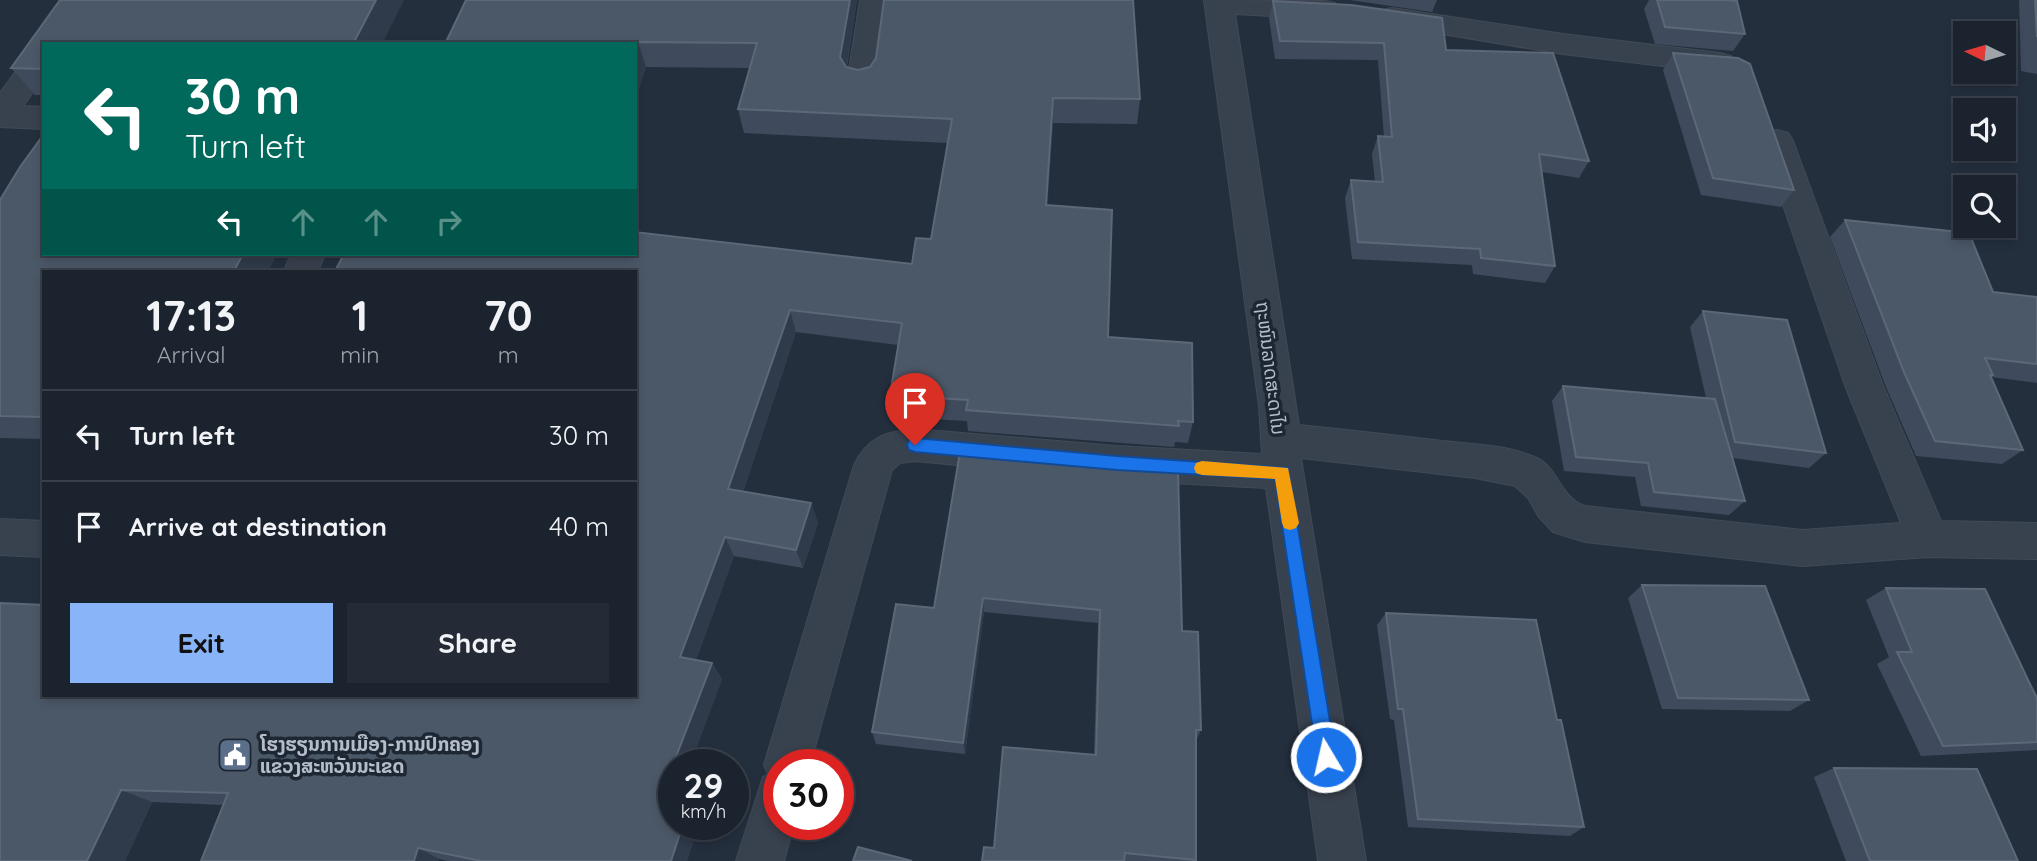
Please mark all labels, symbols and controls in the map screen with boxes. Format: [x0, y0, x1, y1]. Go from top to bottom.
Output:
north arrow [1953, 21, 2016, 84]
map controls [1953, 21, 2016, 238]
text: 30 m [185, 65, 300, 126]
icon: left [70, 70, 161, 161]
button: sound [1953, 98, 2016, 161]
text: Turn left [185, 126, 306, 166]
button: search [1953, 175, 2016, 238]
icon: left [211, 203, 249, 241]
icon: ahead [284, 203, 322, 241]
icon: ahead [357, 203, 395, 241]
icon: right [430, 203, 468, 241]
text: 17:13 [146, 289, 236, 342]
text: 1 [352, 289, 368, 342]
text: 70 [484, 289, 533, 342]
street label: ຖະໜົນລາດສະດາໄນ [1251, 300, 1291, 436]
text: Arrival [157, 340, 226, 369]
text: min [340, 340, 380, 369]
text: m [498, 340, 519, 369]
pin [885, 373, 945, 445]
icon: arrive [896, 384, 934, 422]
icon: left [70, 417, 108, 455]
text: Turn left [129, 419, 236, 452]
text: 30 m [549, 419, 609, 452]
icon: arrive [70, 508, 108, 546]
text: Arrive at destination [129, 510, 387, 543]
text: 40 m [549, 510, 609, 543]
button: Exit [70, 603, 333, 683]
button: Share [347, 603, 609, 683]
position arrow [1289, 720, 1363, 794]
place label: ໂຮງຮຽນການເມືອງ-ການປົກຄອງ ແຂວງສະຫວັນນະເຂດ [259, 732, 480, 778]
public building icon: ໂຮງຮຽນການເມືອງ-ການປົກຄອງ ແຂວງສະຫວັນນະເຂດ [216, 736, 254, 774]
speed limit sign: 30 [763, 749, 854, 840]
text: 29 [684, 763, 723, 807]
text: km/h [681, 800, 726, 823]

